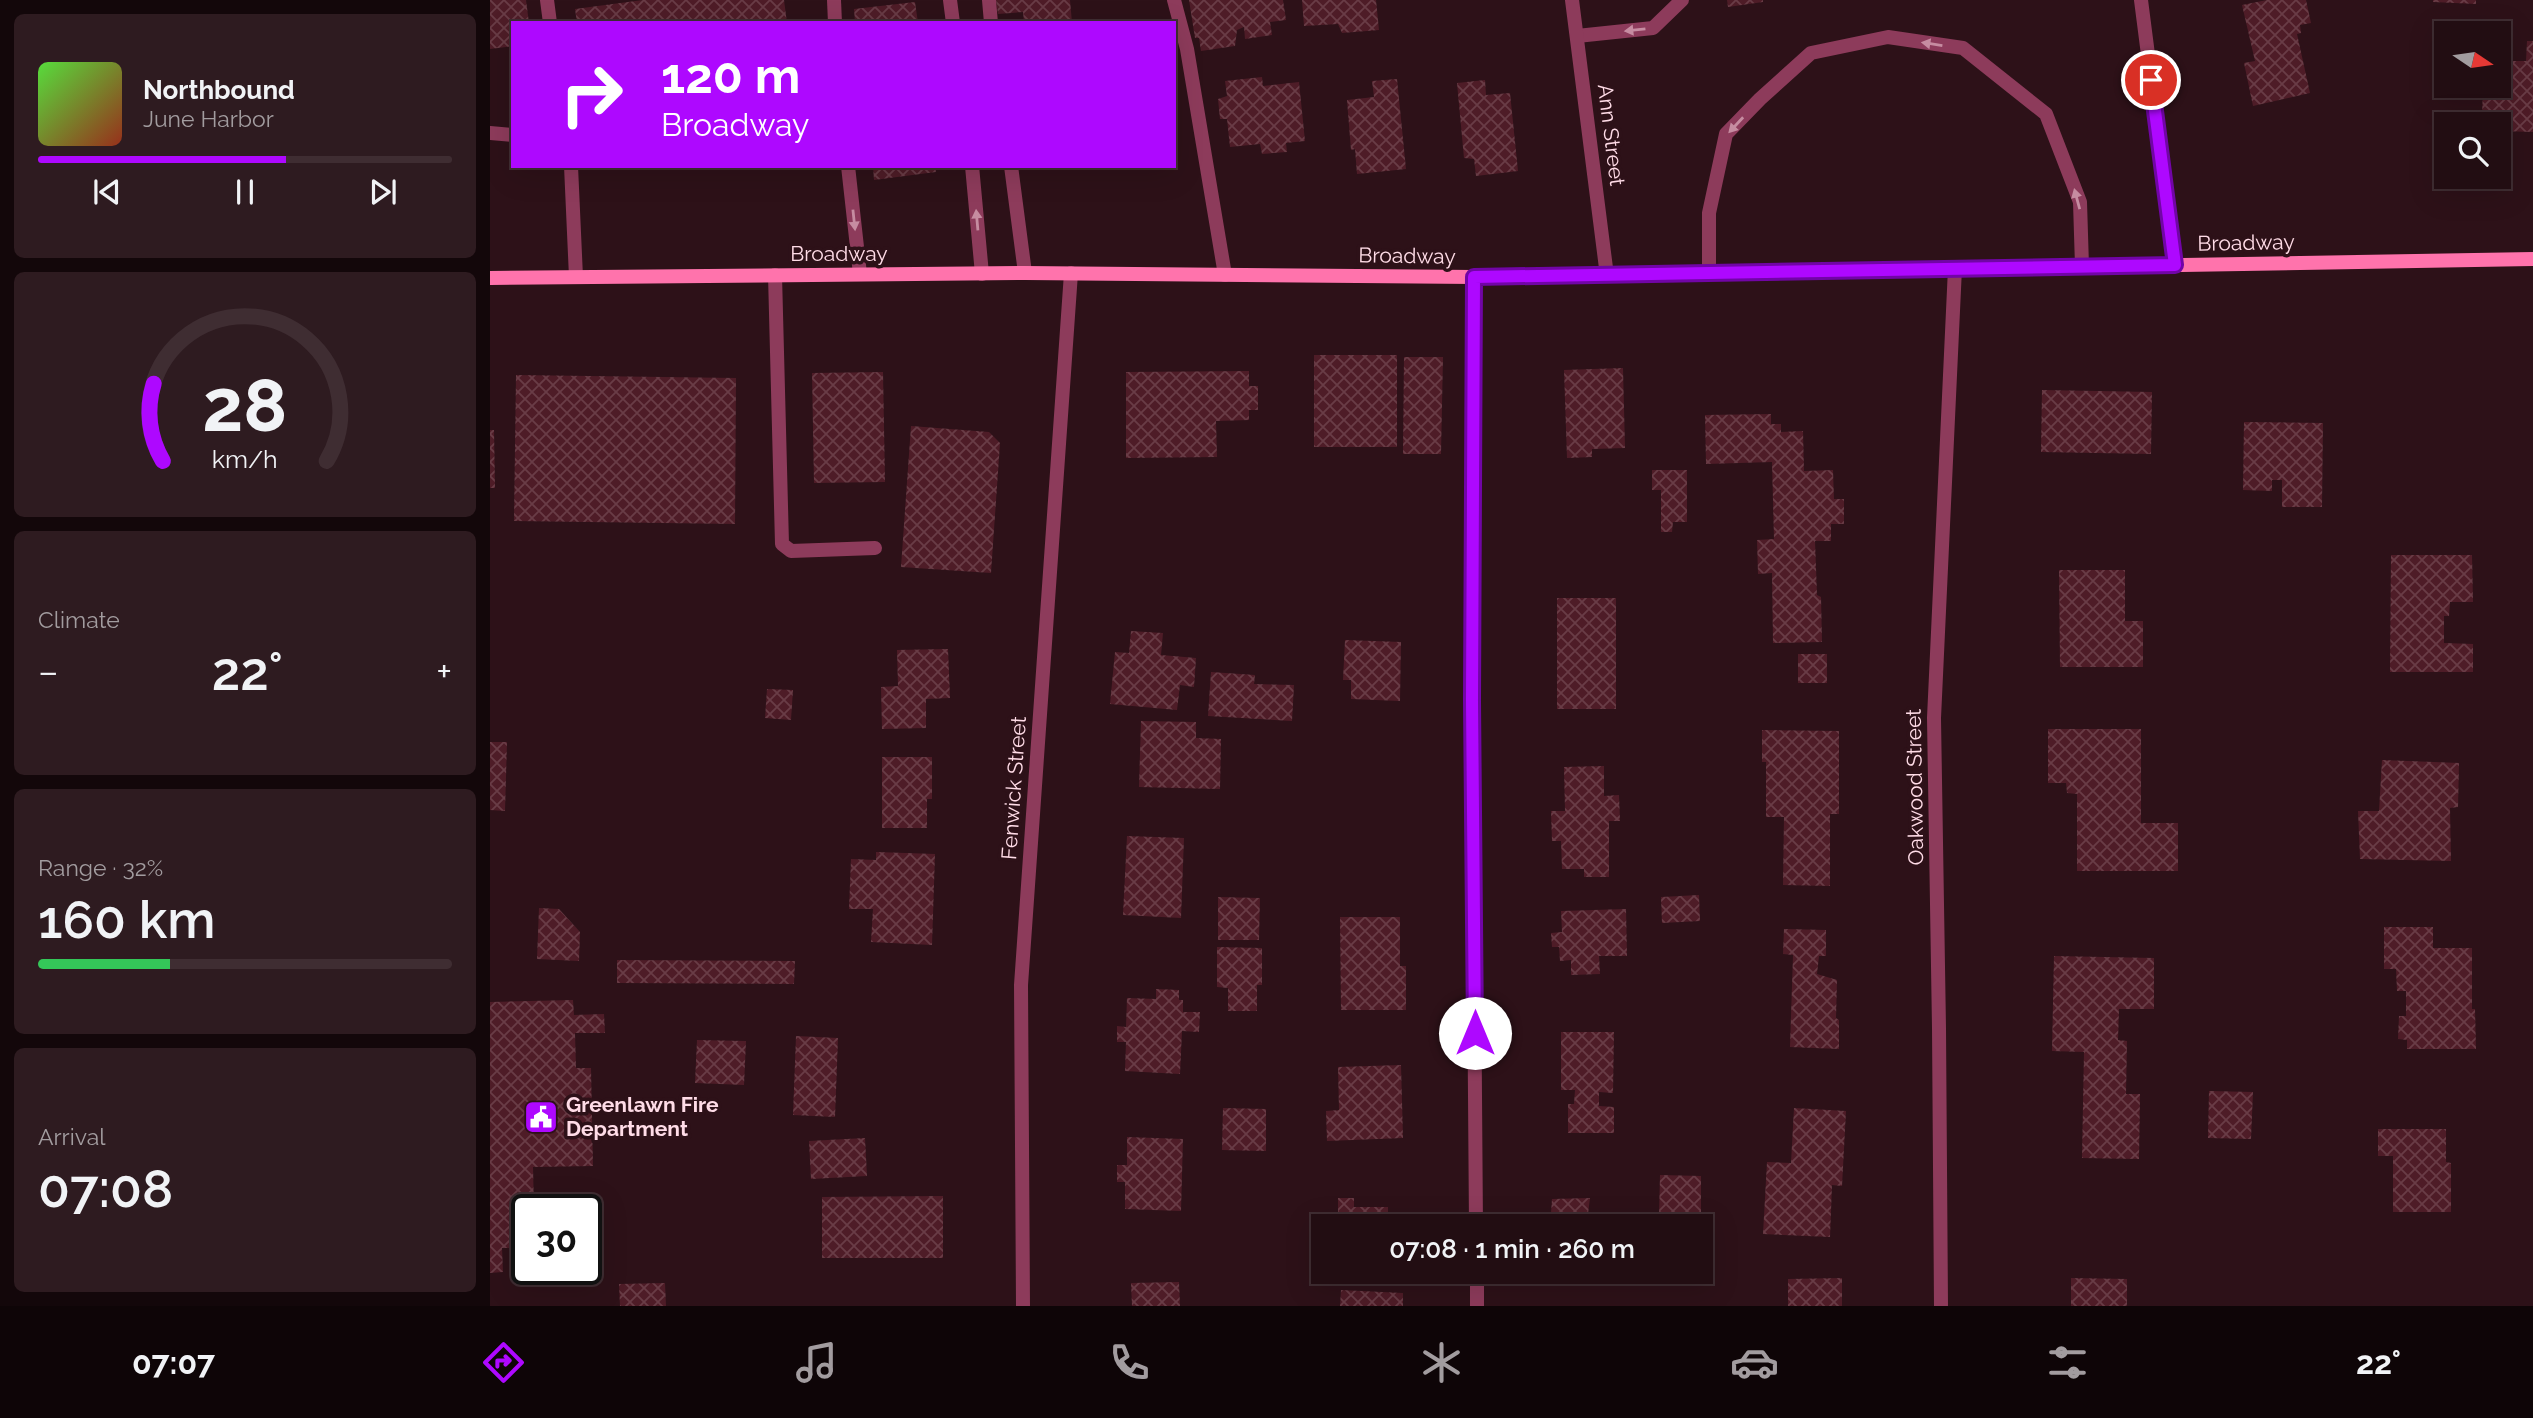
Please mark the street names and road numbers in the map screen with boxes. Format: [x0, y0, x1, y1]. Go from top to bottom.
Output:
street label: Ann Street [1593, 83, 1630, 187]
street label: Broadway [2197, 229, 2295, 256]
street label: Broadway [790, 241, 888, 266]
street label: Broadway [1358, 242, 1456, 269]
street label: Oakwood Street [1901, 709, 1928, 866]
street label: Fenwick Street [996, 715, 1031, 861]

